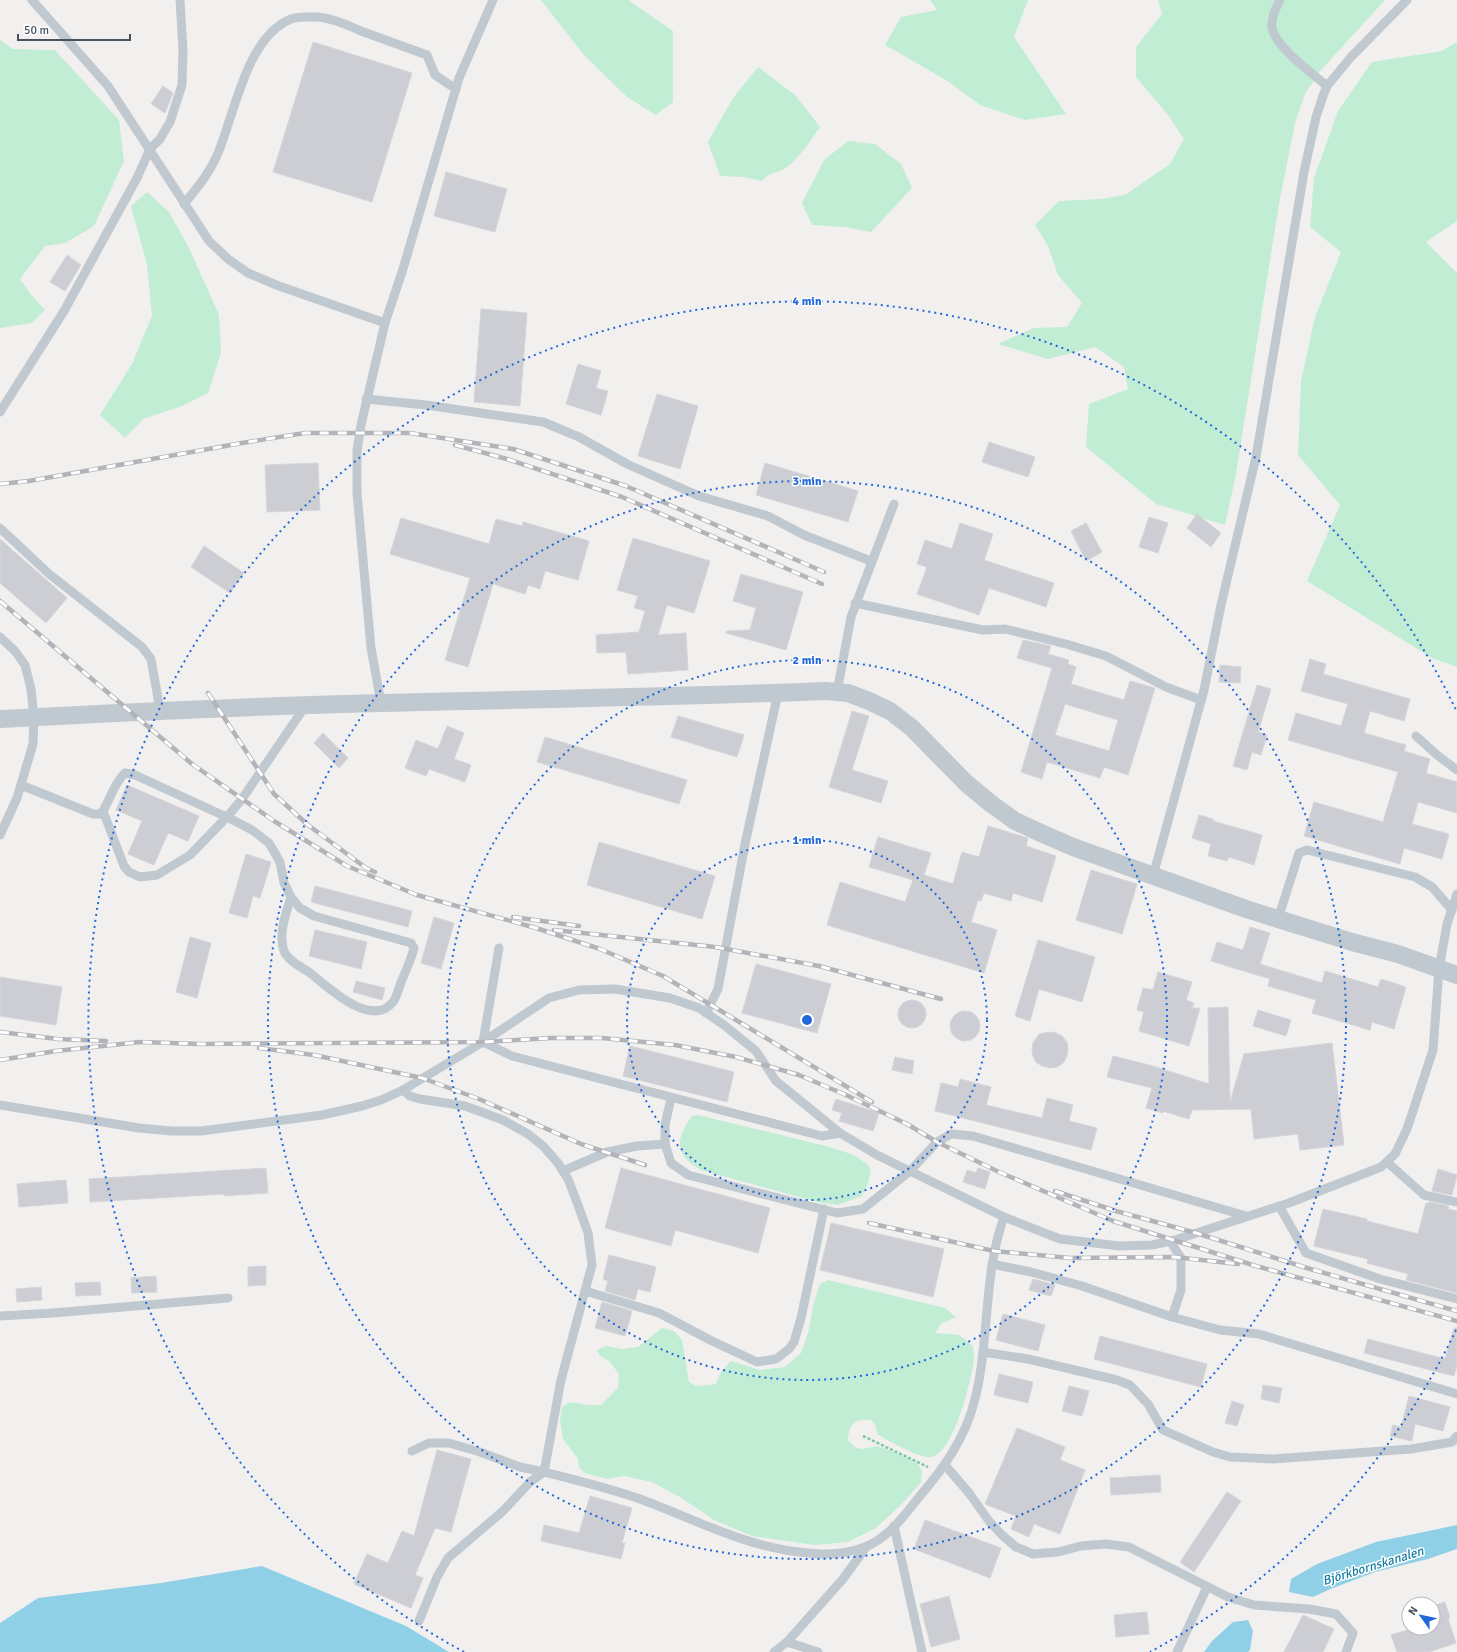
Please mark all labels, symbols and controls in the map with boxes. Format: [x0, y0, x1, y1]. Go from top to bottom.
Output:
scale bar [18, 16, 130, 42]
text: 50 m [24, 23, 49, 38]
text: 4 min [793, 294, 822, 309]
text: 3 min [793, 474, 822, 489]
text: 2 min [793, 653, 822, 668]
text: 1 min [793, 833, 822, 848]
centre of rings [800, 1013, 814, 1027]
water label: Björkbornskanalen [1321, 1543, 1426, 1589]
north arrow [1401, 1596, 1441, 1636]
text: N [1405, 1604, 1421, 1618]

